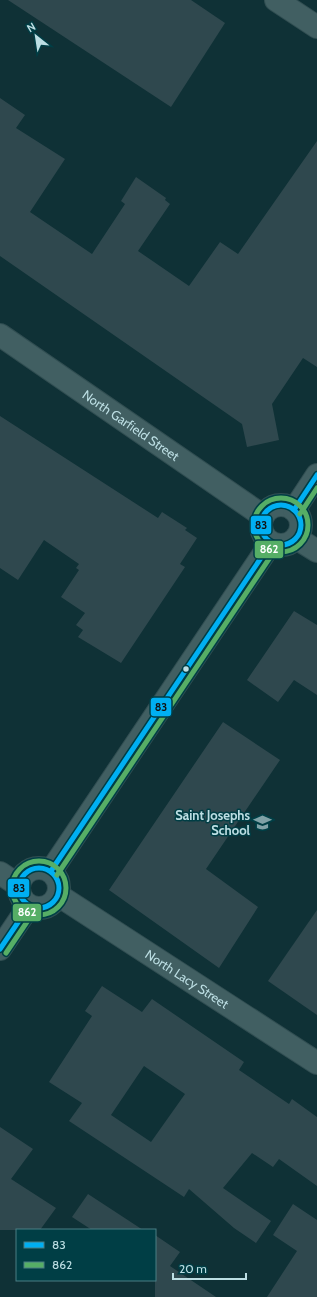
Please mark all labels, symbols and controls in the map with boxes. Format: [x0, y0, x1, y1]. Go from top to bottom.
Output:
north arrow [16, 16, 56, 56]
text: N [24, 19, 38, 35]
street label: North Garfield Street [79, 386, 183, 464]
line badge: 83 [250, 515, 272, 535]
text: 83 [255, 518, 267, 532]
line badge: 862 [254, 540, 284, 559]
text: 862 [260, 542, 278, 556]
unlabelled marker [181, 664, 191, 674]
line badge: 83 [150, 697, 172, 717]
text: 83 [155, 700, 167, 714]
place label: Saint Josephs School [175, 807, 251, 838]
school or university icon: Saint Josephs School [253, 812, 273, 832]
line badge: 83 [7, 878, 30, 898]
text: 83 [13, 881, 25, 895]
line badge: 862 [12, 903, 42, 922]
text: 862 [18, 905, 36, 919]
street label: North Lacy Street [142, 946, 232, 1012]
legend [16, 1229, 156, 1281]
text: 83 [52, 1237, 66, 1252]
scale bar [173, 1255, 246, 1281]
text: 862 [52, 1257, 72, 1272]
text: 20 m [179, 1261, 207, 1276]

